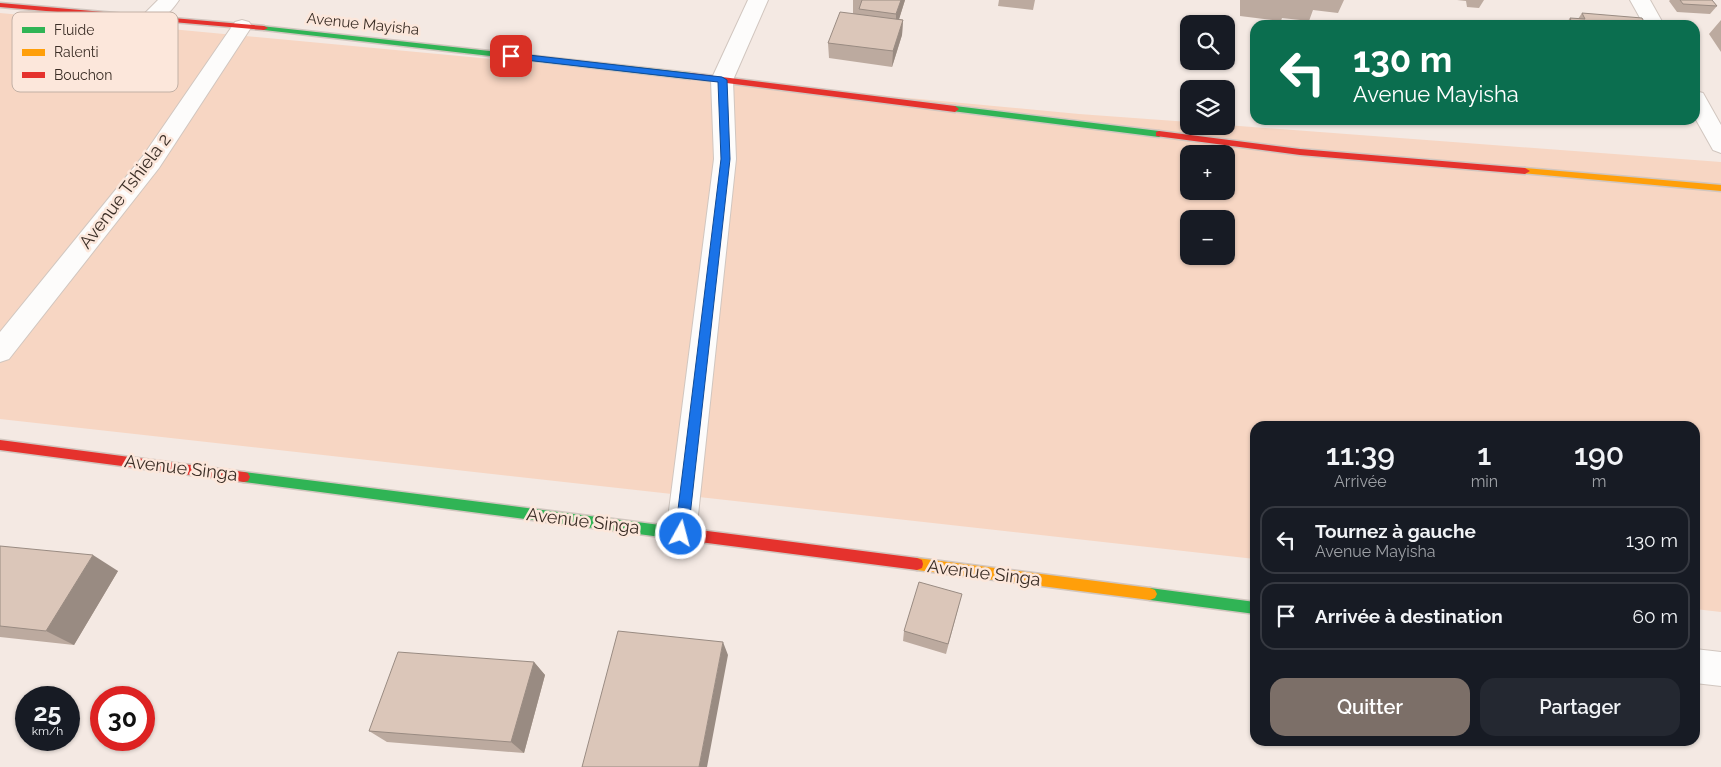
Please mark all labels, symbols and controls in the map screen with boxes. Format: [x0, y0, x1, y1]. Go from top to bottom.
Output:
street label: Avenue Mayisha [306, 9, 420, 39]
legend [12, 12, 178, 92]
map controls [1180, 15, 1235, 265]
button: search [1180, 15, 1235, 70]
text: Fluide [54, 22, 94, 38]
pin [490, 35, 532, 77]
text: 130 m [1353, 39, 1452, 80]
icon: left [1270, 40, 1335, 105]
icon: arrive [497, 42, 525, 70]
text: Ralenti [54, 44, 99, 60]
text: Bouchon [54, 67, 112, 83]
button: layers [1180, 80, 1235, 135]
text: Avenue Mayisha [1353, 81, 1519, 107]
street label: Avenue Tshiela 2 [74, 129, 175, 252]
button: + [1180, 145, 1235, 200]
button: − [1180, 210, 1235, 265]
text: 11:39 [1326, 437, 1395, 472]
text: 1 [1477, 437, 1491, 472]
text: 190 [1574, 437, 1624, 472]
street label: Avenue Singa [123, 450, 239, 485]
text: Arrivée [1334, 472, 1387, 491]
text: min [1471, 472, 1498, 491]
text: m [1592, 472, 1606, 491]
street label: Avenue Singa [525, 503, 641, 538]
position arrow [654, 507, 706, 559]
text: Tournez à gauche [1315, 520, 1476, 542]
icon: left [1272, 526, 1300, 554]
text: 130 m [1626, 529, 1678, 551]
text: Avenue Mayisha [1315, 542, 1436, 561]
street label: Avenue Singa [926, 555, 1042, 590]
icon: arrive [1272, 602, 1300, 630]
text: Arrivée à destination [1315, 605, 1503, 627]
text: 60 m [1633, 605, 1678, 627]
button: Quitter [1270, 678, 1470, 736]
button: Partager [1480, 678, 1680, 736]
speed limit sign: 30 [90, 686, 155, 751]
text: 25 [34, 697, 61, 727]
text: km/h [32, 724, 63, 738]

